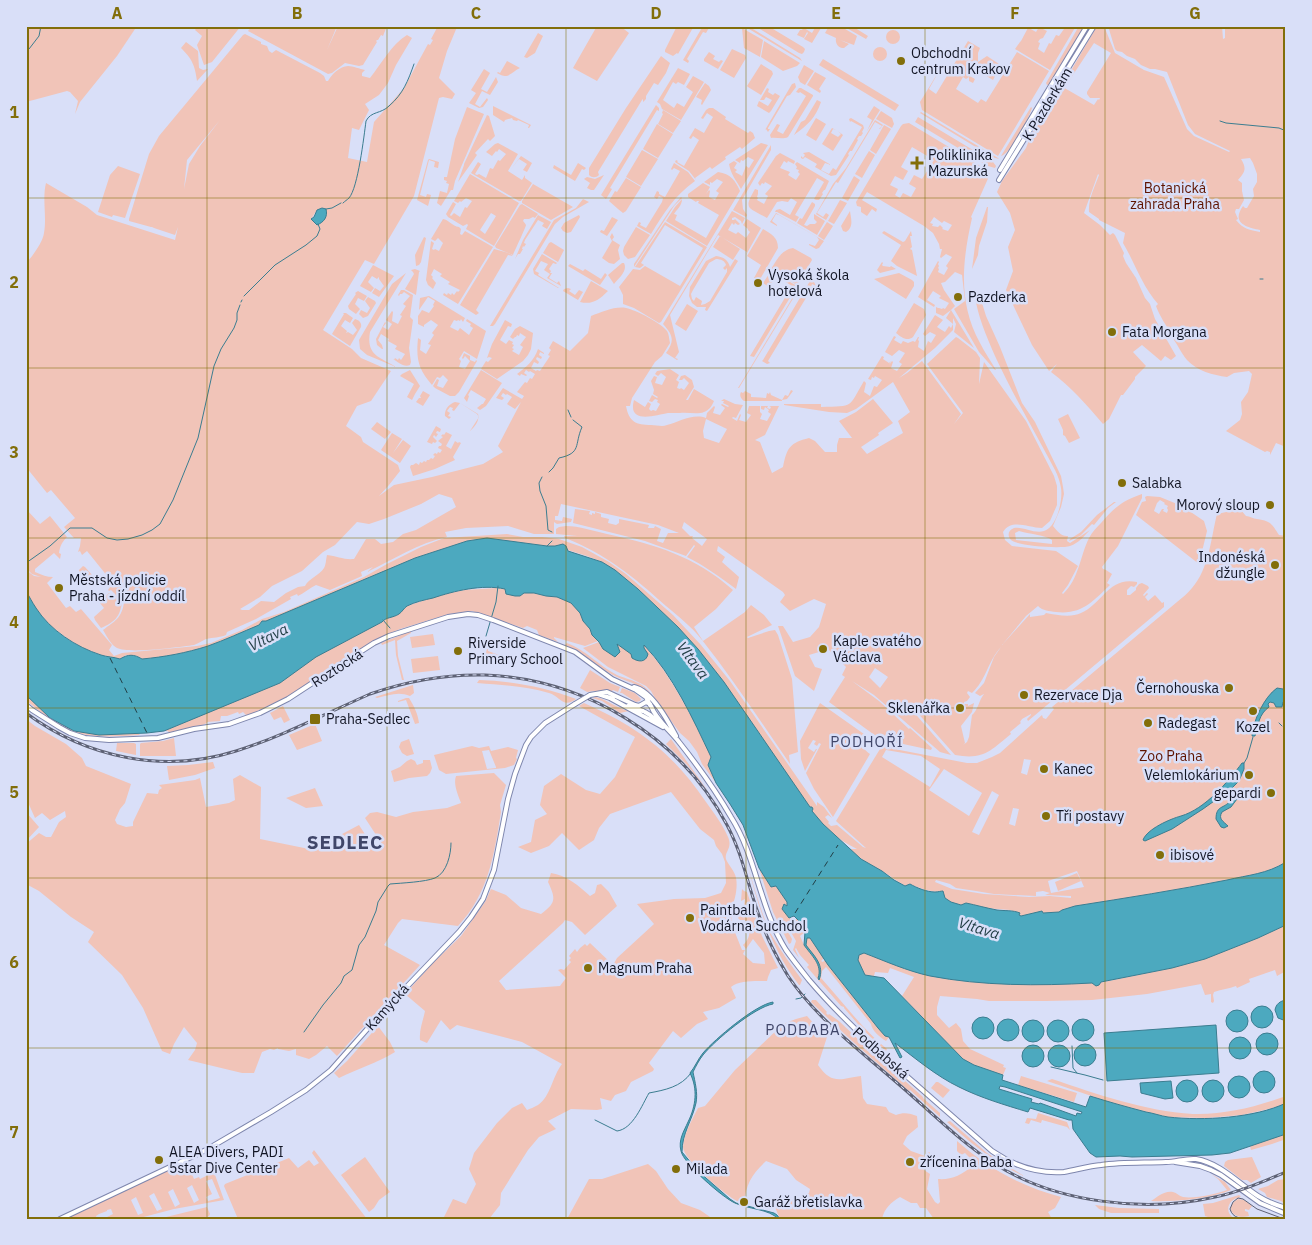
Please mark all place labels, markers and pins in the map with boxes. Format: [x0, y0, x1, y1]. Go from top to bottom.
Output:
place label: Obchodní centrum Krakov [911, 44, 1010, 78]
marker: Obchodní centrum Krakov [895, 55, 907, 67]
place label: Poliklinika Mazurská [928, 146, 993, 180]
marker: Poliklinika Mazurská [910, 156, 924, 170]
place label: Vysoká škola hotelová [768, 266, 850, 300]
marker: Vysoká škola hotelová [752, 277, 764, 289]
place label: Pazderka [968, 288, 1026, 306]
marker: Pazderka [952, 291, 964, 303]
place label: Fata Morgana [1122, 323, 1207, 341]
marker: Fata Morgana [1106, 326, 1118, 338]
place label: Salabka [1132, 474, 1182, 492]
marker: Salabka [1116, 477, 1128, 489]
place label: Morový sloup [1176, 496, 1260, 514]
marker: Morový sloup [1264, 499, 1276, 511]
place label: Indonéská džungle [1198, 548, 1266, 582]
marker: Indonéská džungle [1269, 559, 1281, 571]
place label: Městská policie Praha - jízdní oddíl [69, 571, 185, 605]
marker: Městská policie Praha - jízdní oddíl [53, 582, 65, 594]
place label: Kaple svatého Václava [833, 632, 921, 666]
place label: Riverside Primary School [468, 634, 563, 668]
marker: Kaple svatého Václava [817, 643, 829, 655]
marker: Riverside Primary School [452, 645, 464, 657]
place label: Černohouska [1136, 678, 1220, 697]
marker: Černohouska [1223, 682, 1235, 694]
place label: Rezervace Dja [1034, 686, 1123, 704]
marker: Rezervace Dja [1018, 689, 1030, 701]
place label: Sklenářka [888, 699, 951, 717]
marker: Sklenářka [954, 702, 966, 714]
marker: Kozel [1247, 705, 1259, 717]
place label: Praha-Sedlec [326, 710, 410, 728]
marker: Praha-Sedlec [308, 712, 322, 726]
place label: Radegast [1158, 714, 1217, 732]
marker: Radegast [1142, 717, 1154, 729]
place label: Kozel [1236, 718, 1270, 736]
place label: Kanec [1054, 760, 1093, 778]
marker: Kanec [1038, 763, 1050, 775]
place label: Velemlokárium [1144, 766, 1239, 784]
marker: Velemlokárium [1243, 769, 1255, 781]
place label: gepardi [1214, 784, 1261, 802]
marker: gepardi [1265, 787, 1277, 799]
place label: Tři postavy [1056, 807, 1124, 825]
marker: Tři postavy [1040, 810, 1052, 822]
place label: ibisové [1170, 846, 1214, 864]
marker: ibisové [1154, 849, 1166, 861]
place label: Paintball Vodárna Suchdol [700, 901, 806, 935]
marker: Paintball Vodárna Suchdol [684, 912, 696, 924]
place label: Magnum Praha [598, 959, 693, 977]
marker: Magnum Praha [582, 962, 594, 974]
place label: ALEA Divers, PADI 5star Dive Center [169, 1143, 284, 1177]
place label: zřícenina Baba [920, 1153, 1013, 1171]
marker: ALEA Divers, PADI 5star Dive Center [153, 1154, 165, 1166]
marker: zřícenina Baba [904, 1156, 916, 1168]
place label: Milada [686, 1160, 728, 1178]
marker: Milada [670, 1163, 682, 1175]
place label: Garáž břetislavka [754, 1193, 863, 1211]
marker: Garáž břetislavka [738, 1196, 750, 1208]

